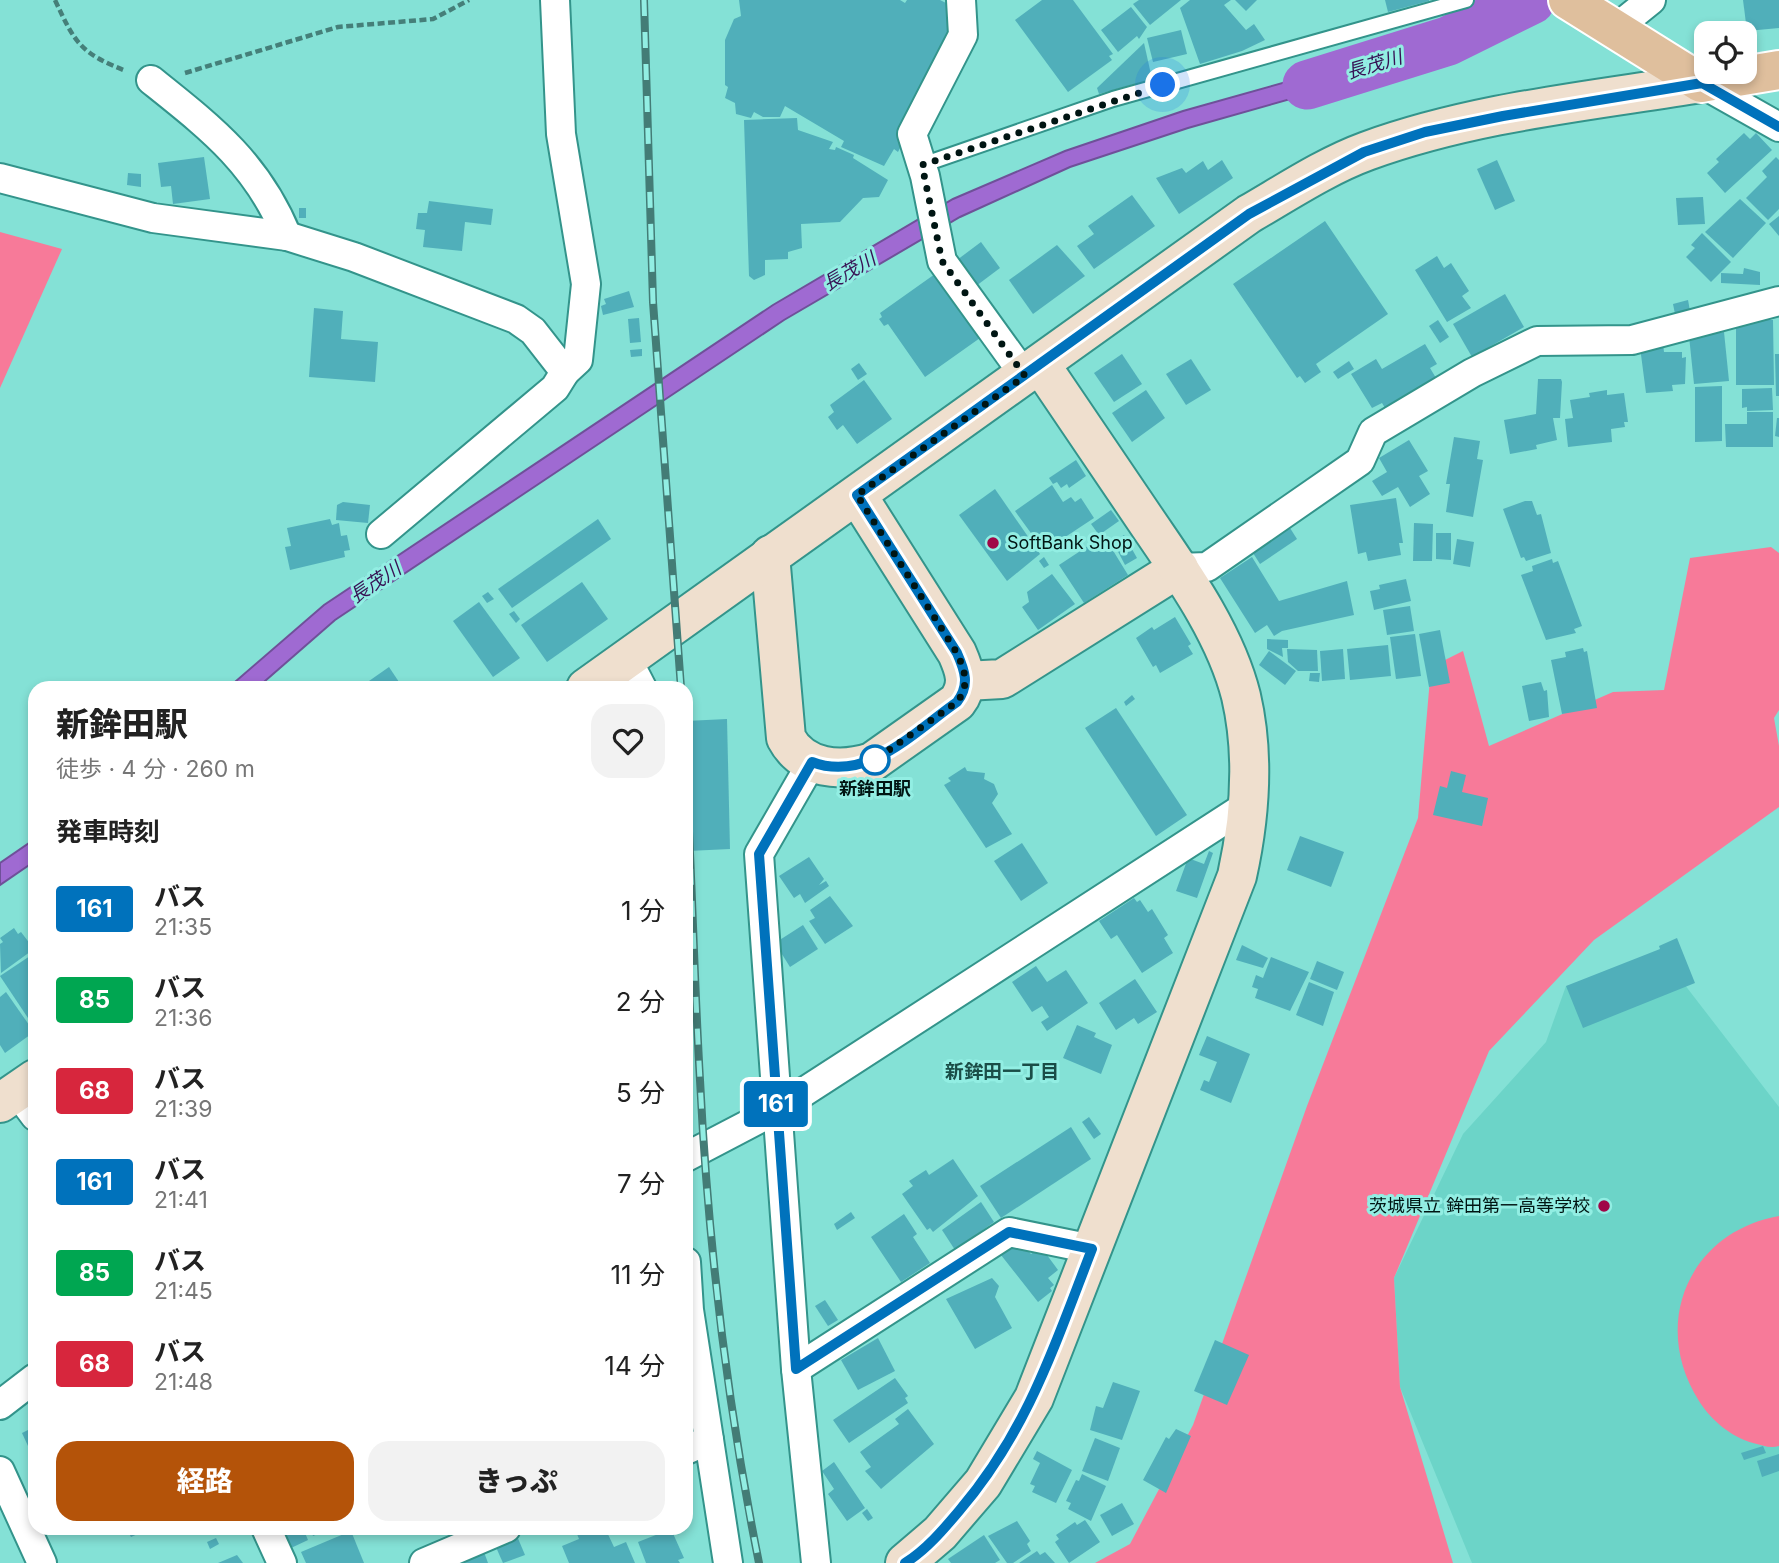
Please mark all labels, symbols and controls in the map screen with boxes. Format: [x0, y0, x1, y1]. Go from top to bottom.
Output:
map controls [1694, 21, 1757, 84]
button: locate [1694, 21, 1757, 84]
water label: 長茂川 [1344, 45, 1407, 84]
your location [1145, 67, 1180, 102]
water label: 長茂川 [819, 246, 881, 296]
place label: SoftBank Shop [1007, 532, 1133, 553]
marker: SoftBank Shop [985, 535, 1001, 551]
water label: 長茂川 [345, 556, 407, 608]
text: 新鉾田駅 [56, 704, 188, 744]
button: heart [591, 704, 665, 778]
marker: 新鉾田駅 [860, 745, 890, 775]
text: 徒歩 · 4 分 · 260 m [56, 755, 255, 783]
place label: 新鉾田駅 [839, 778, 911, 799]
text: 発車時刻 [56, 816, 160, 847]
text: バス [154, 881, 206, 912]
text: 161 [76, 894, 113, 923]
text: 1 分 [621, 895, 665, 926]
text: 21:35 [154, 913, 212, 941]
text: バス [154, 972, 206, 1003]
text: 85 [79, 985, 110, 1014]
text: 2 分 [616, 986, 665, 1017]
text: 21:36 [154, 1004, 212, 1032]
district label: 新鉾田一丁目 [945, 1060, 1059, 1083]
text: バス [154, 1063, 206, 1094]
text: 68 [79, 1076, 110, 1105]
text: 5 分 [616, 1077, 665, 1108]
line badge: 161 [736, 1081, 816, 1127]
text: 161 [758, 1089, 794, 1118]
text: 21:39 [154, 1095, 212, 1123]
text: バス [154, 1154, 206, 1185]
text: 161 [76, 1167, 113, 1196]
text: 7 分 [617, 1168, 665, 1199]
text: 21:41 [154, 1186, 208, 1214]
place label: 茨城県立 鉾田第一高等学校 [1369, 1195, 1590, 1216]
marker: 茨城県立 鉾田第一高等学校 [1596, 1198, 1612, 1214]
text: バス [154, 1245, 206, 1276]
text: 85 [79, 1258, 110, 1287]
text: 11 分 [611, 1259, 665, 1290]
text: 21:45 [154, 1277, 213, 1305]
text: バス [154, 1336, 206, 1367]
text: 68 [79, 1349, 110, 1378]
text: 14 分 [604, 1350, 665, 1381]
text: 21:48 [154, 1368, 213, 1396]
button: 経路 [56, 1441, 354, 1521]
button: きっぷ [368, 1441, 665, 1521]

